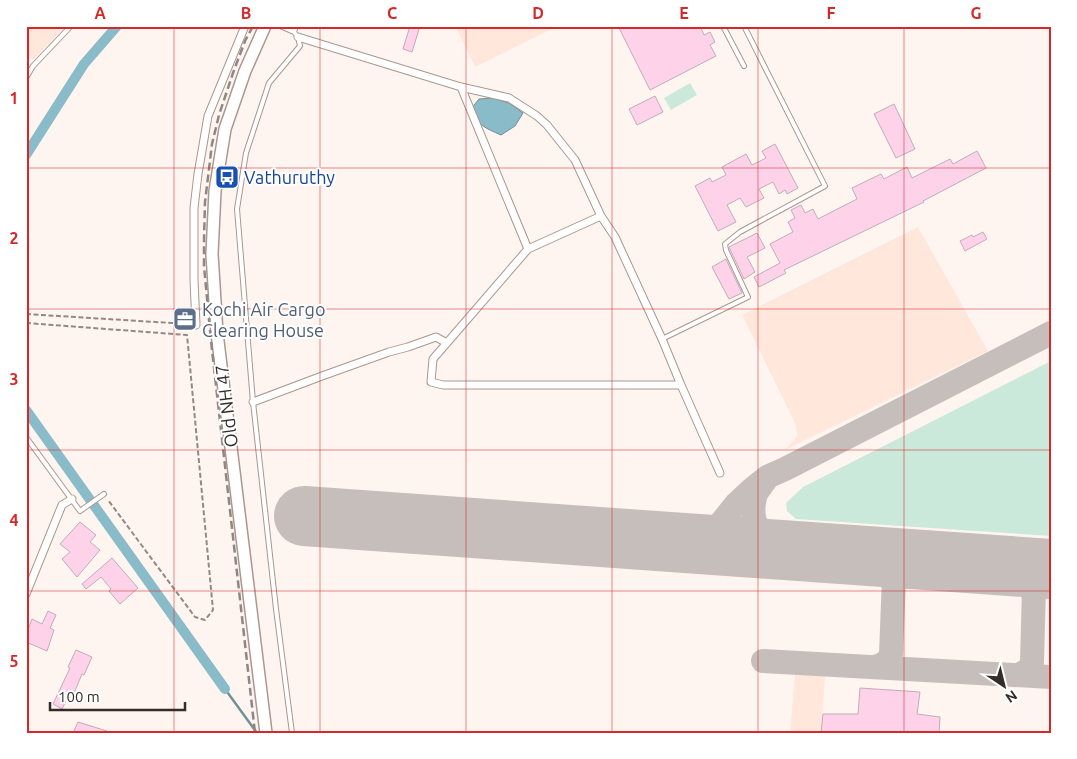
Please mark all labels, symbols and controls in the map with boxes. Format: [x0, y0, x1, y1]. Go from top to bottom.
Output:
text: A [94, 4, 106, 22]
text: B [241, 4, 251, 22]
text: C [387, 4, 397, 22]
text: D [532, 4, 544, 22]
text: E [679, 4, 689, 22]
text: F [827, 4, 836, 22]
text: G [970, 4, 982, 22]
text: 1 [9, 89, 19, 107]
bus stop icon: Vathuruthy [214, 164, 240, 190]
place label: Vathuruthy [244, 167, 335, 187]
text: 2 [9, 229, 19, 247]
place label: Kochi Air Cargo Clearing House [202, 299, 325, 340]
office icon: Kochi Air Cargo Clearing House [172, 306, 198, 332]
street label: Old NH 47 [211, 364, 241, 448]
text: 3 [9, 370, 19, 388]
text: 4 [9, 511, 19, 529]
text: 5 [9, 652, 19, 670]
north arrow [980, 662, 1030, 712]
scale bar [50, 679, 185, 711]
text: N [1003, 687, 1020, 706]
text: 100 m [58, 688, 100, 705]

